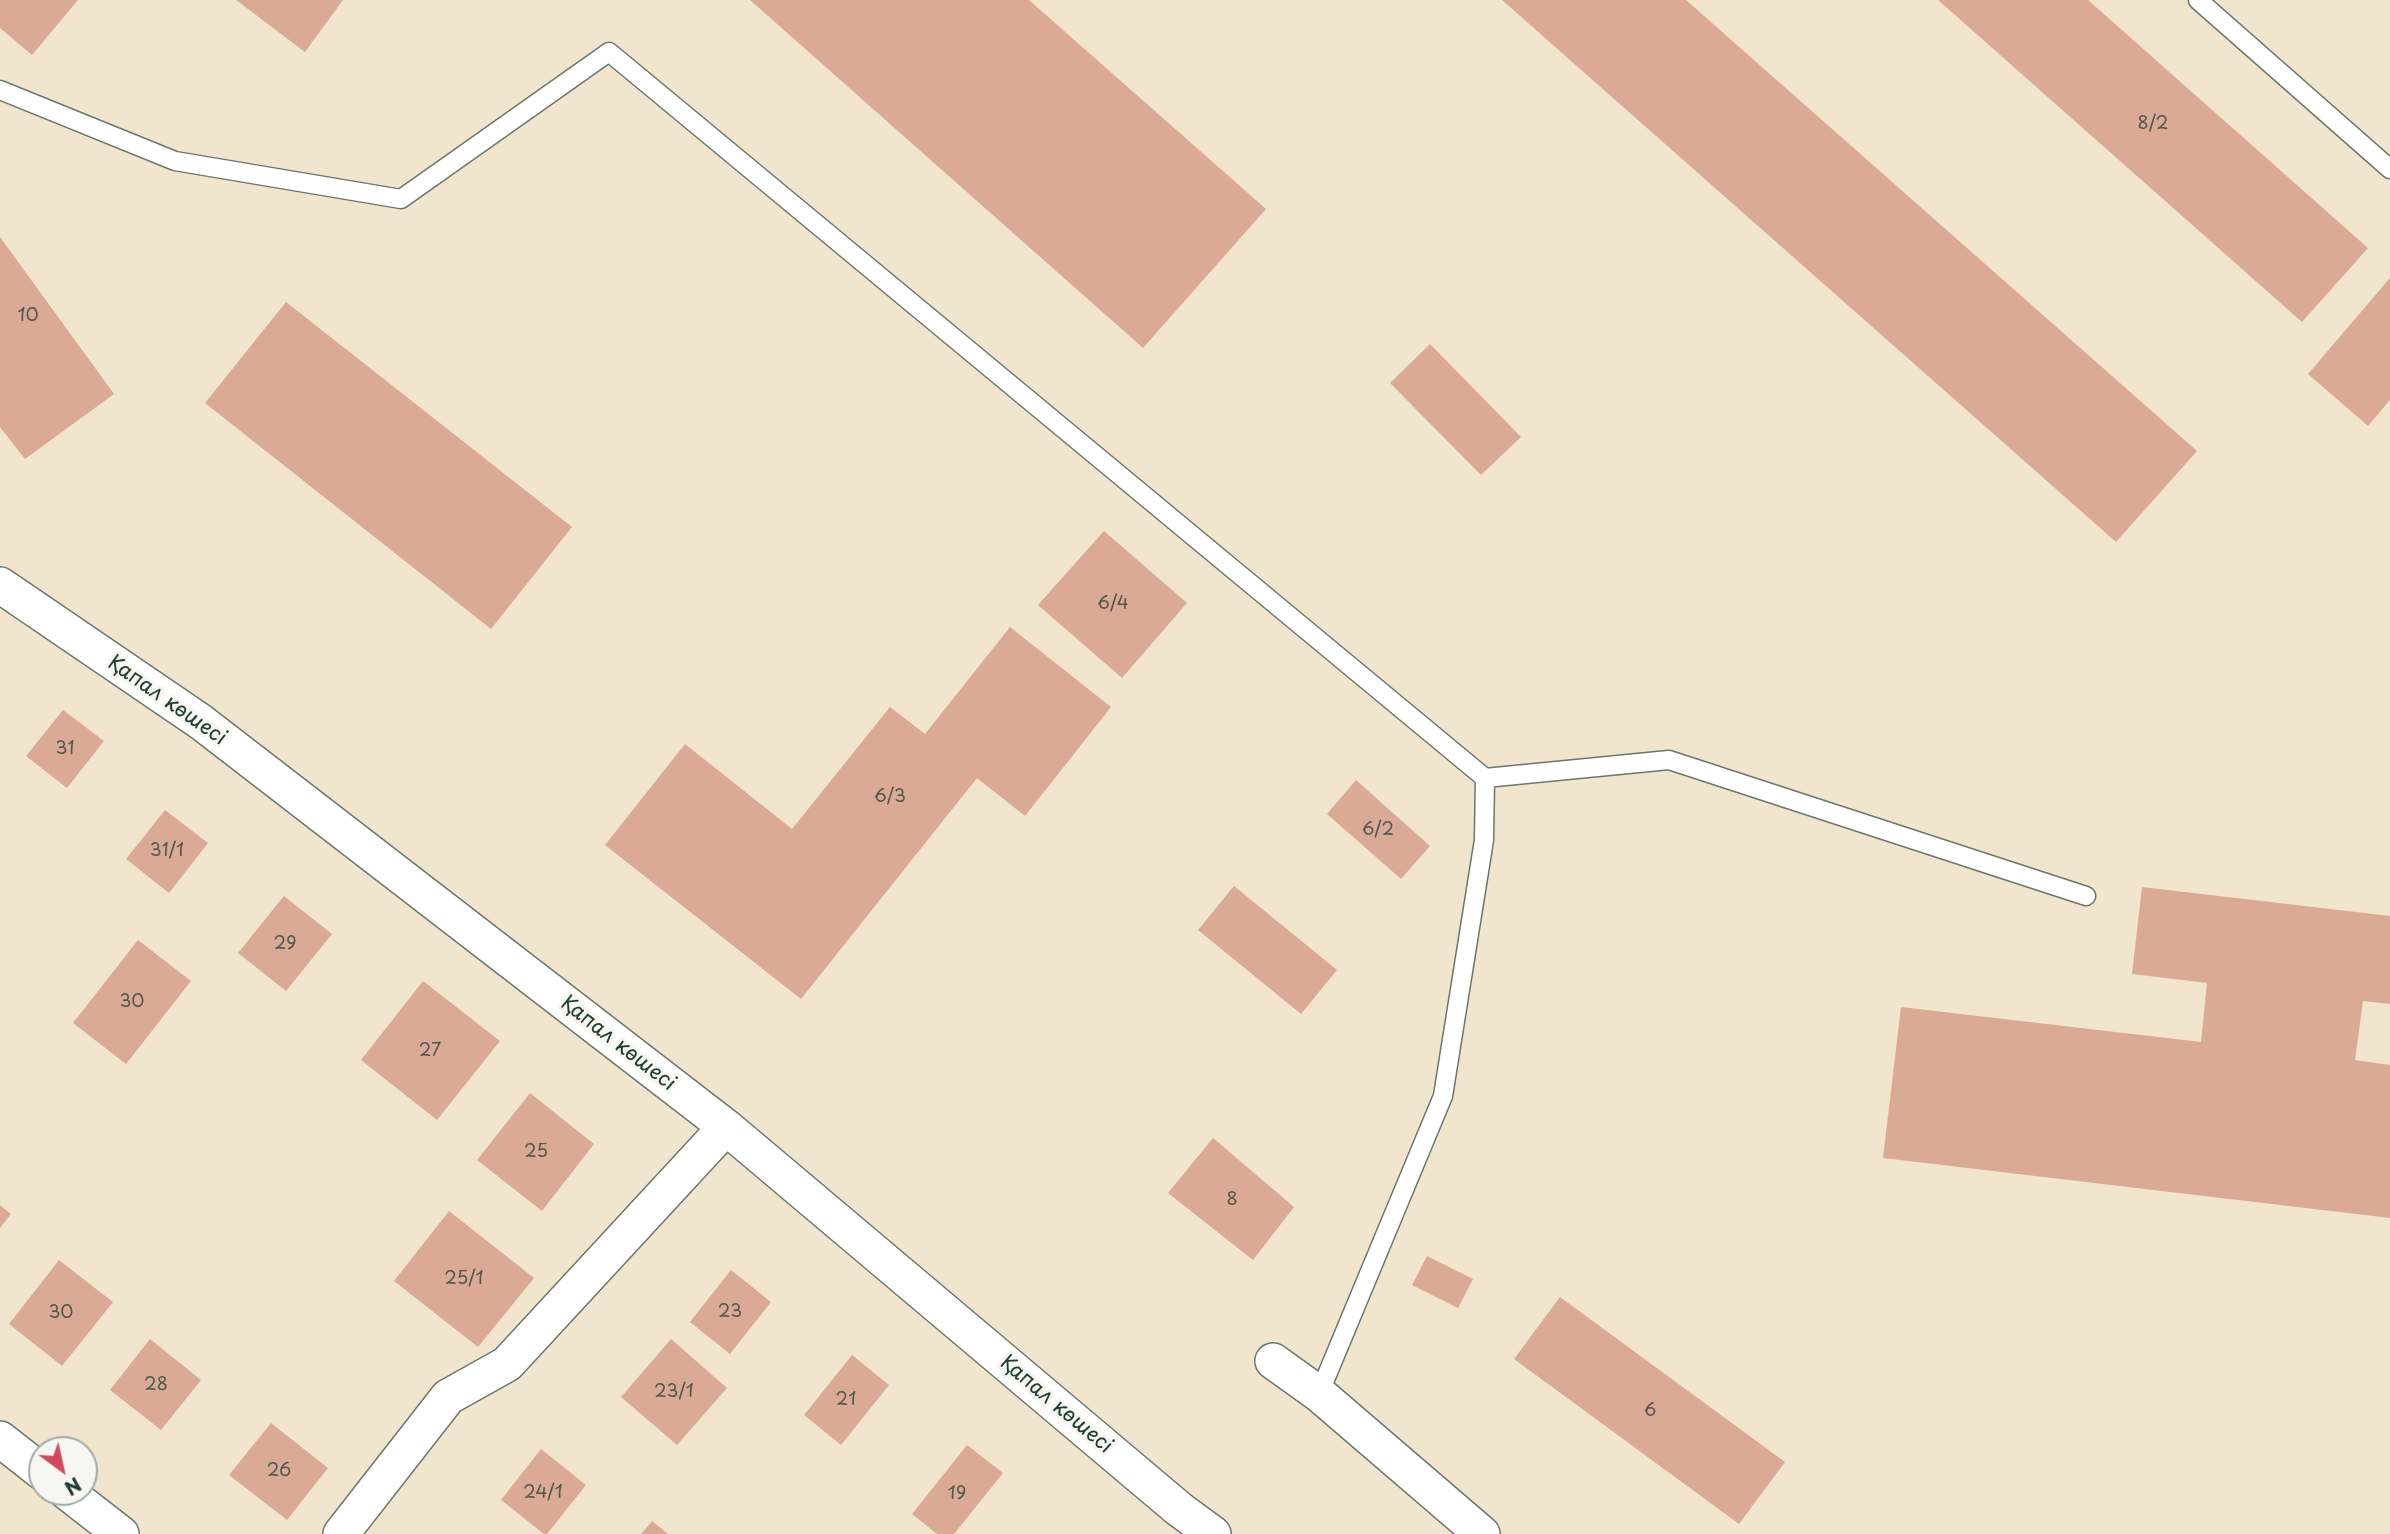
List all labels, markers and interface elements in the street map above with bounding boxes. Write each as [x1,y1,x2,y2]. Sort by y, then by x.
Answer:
house number: 8/2 [2137,113,2169,135]
house number: 10 [17,305,39,327]
house number: 6/4 [1097,593,1129,615]
street label: Қапал көшесі [103,651,231,751]
house number: 31 [56,738,74,760]
house number: 6/3 [874,786,906,808]
house number: 6/2 [1362,819,1394,841]
house number: 31/1 [150,840,184,862]
house number: 29 [274,933,296,955]
house number: 30 [119,991,145,1013]
street label: Қапал көшесі [555,991,681,1097]
house number: 27 [419,1040,441,1062]
house number: 25 [524,1141,548,1163]
house number: 8 [1226,1189,1238,1211]
house number: 25/1 [444,1268,484,1290]
house number: 23 [718,1301,742,1323]
house number: 30 [48,1302,74,1324]
street label: Қапал көшесі [994,1351,1118,1459]
house number: 28 [144,1374,168,1396]
house number: 23/1 [654,1381,694,1403]
house number: 21 [836,1389,856,1411]
house number: 6 [1644,1400,1656,1422]
north arrow [28,1436,98,1506]
house number: 26 [267,1460,291,1482]
text: N [59,1471,87,1503]
house number: 24/1 [523,1482,563,1504]
house number: 19 [948,1483,966,1505]

